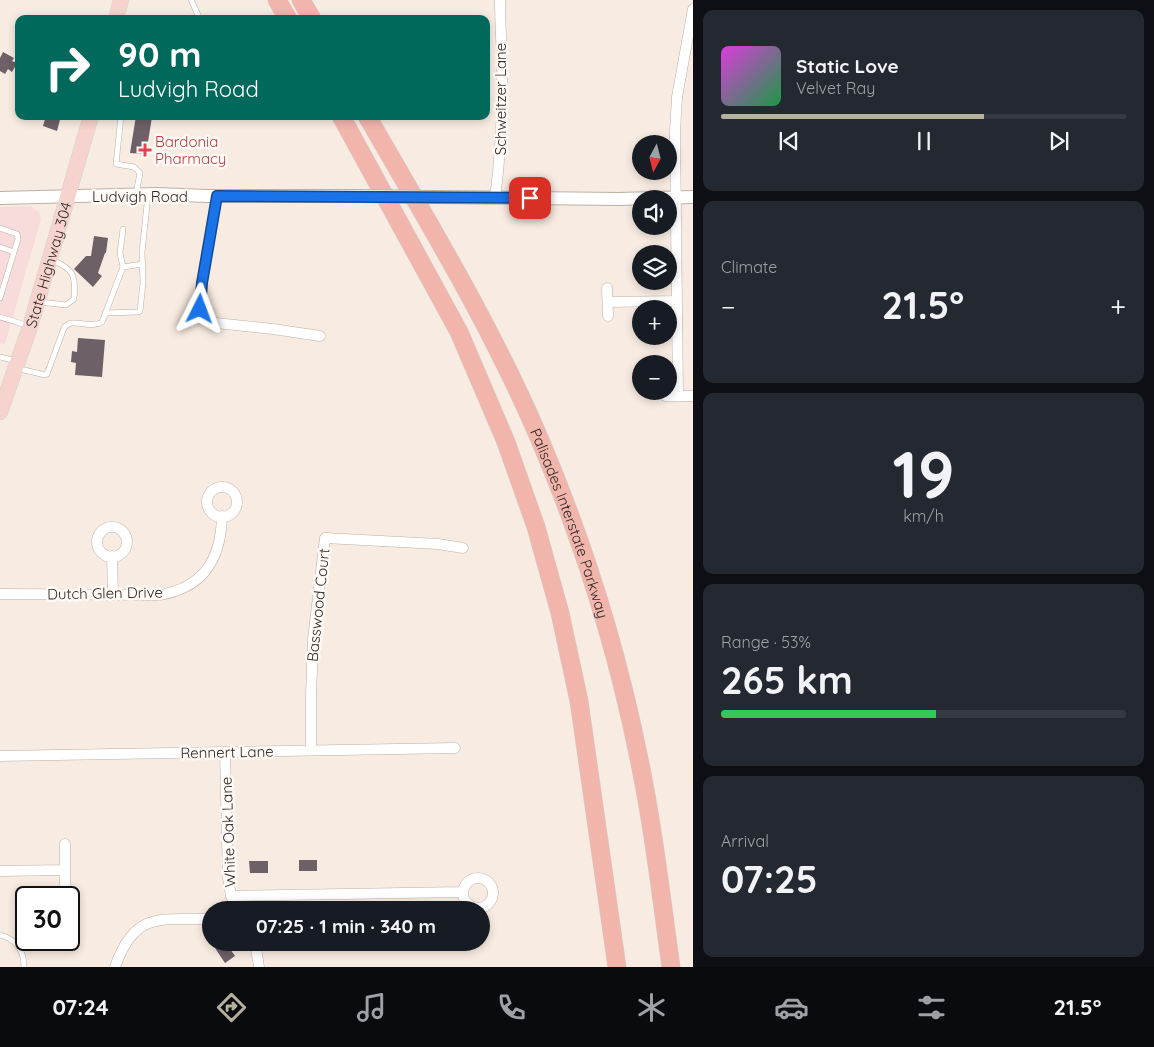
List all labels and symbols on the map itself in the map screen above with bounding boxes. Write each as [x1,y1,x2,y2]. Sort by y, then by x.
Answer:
street label: Schweitzer Lane [491,43,510,155]
place label: Bardonia Pharmacy [155,132,226,168]
north arrow [632,135,678,180]
marker: Bardonia Pharmacy [139,144,151,156]
pin [509,177,551,219]
street label: Ludvigh Road [92,187,188,206]
street label: State Highway 304 [21,200,75,330]
position arrow [173,282,225,334]
street label: Palisades Interstate Parkway [527,425,613,620]
street label: Basswood Court [303,547,333,663]
street label: Dutch Glen Drive [47,582,163,604]
street label: Rennert Lane [180,742,274,762]
street label: White Oak Lane [217,776,239,888]
speed limit sign: 30 [15,886,80,951]

